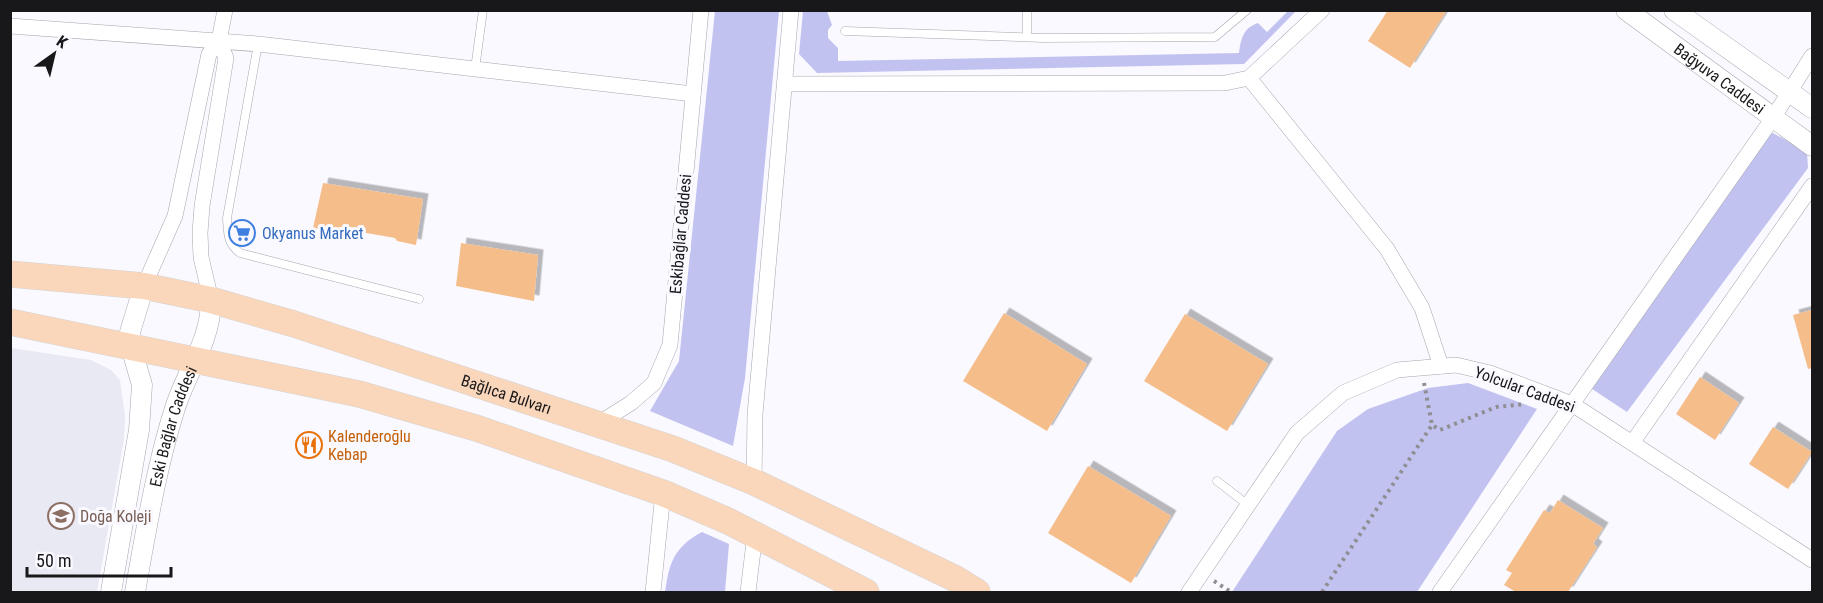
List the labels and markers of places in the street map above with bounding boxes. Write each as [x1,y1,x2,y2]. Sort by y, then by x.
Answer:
supermarket icon: Okyanus Market [227,218,257,248]
place label: Okyanus Market [262,224,364,243]
place label: Kalenderoğlu Kebap [328,427,411,464]
restaurant icon: Kalenderoğlu Kebap [294,430,324,460]
school or university icon: Doğa Koleji [46,501,76,531]
place label: Doğa Koleji [80,507,151,526]

